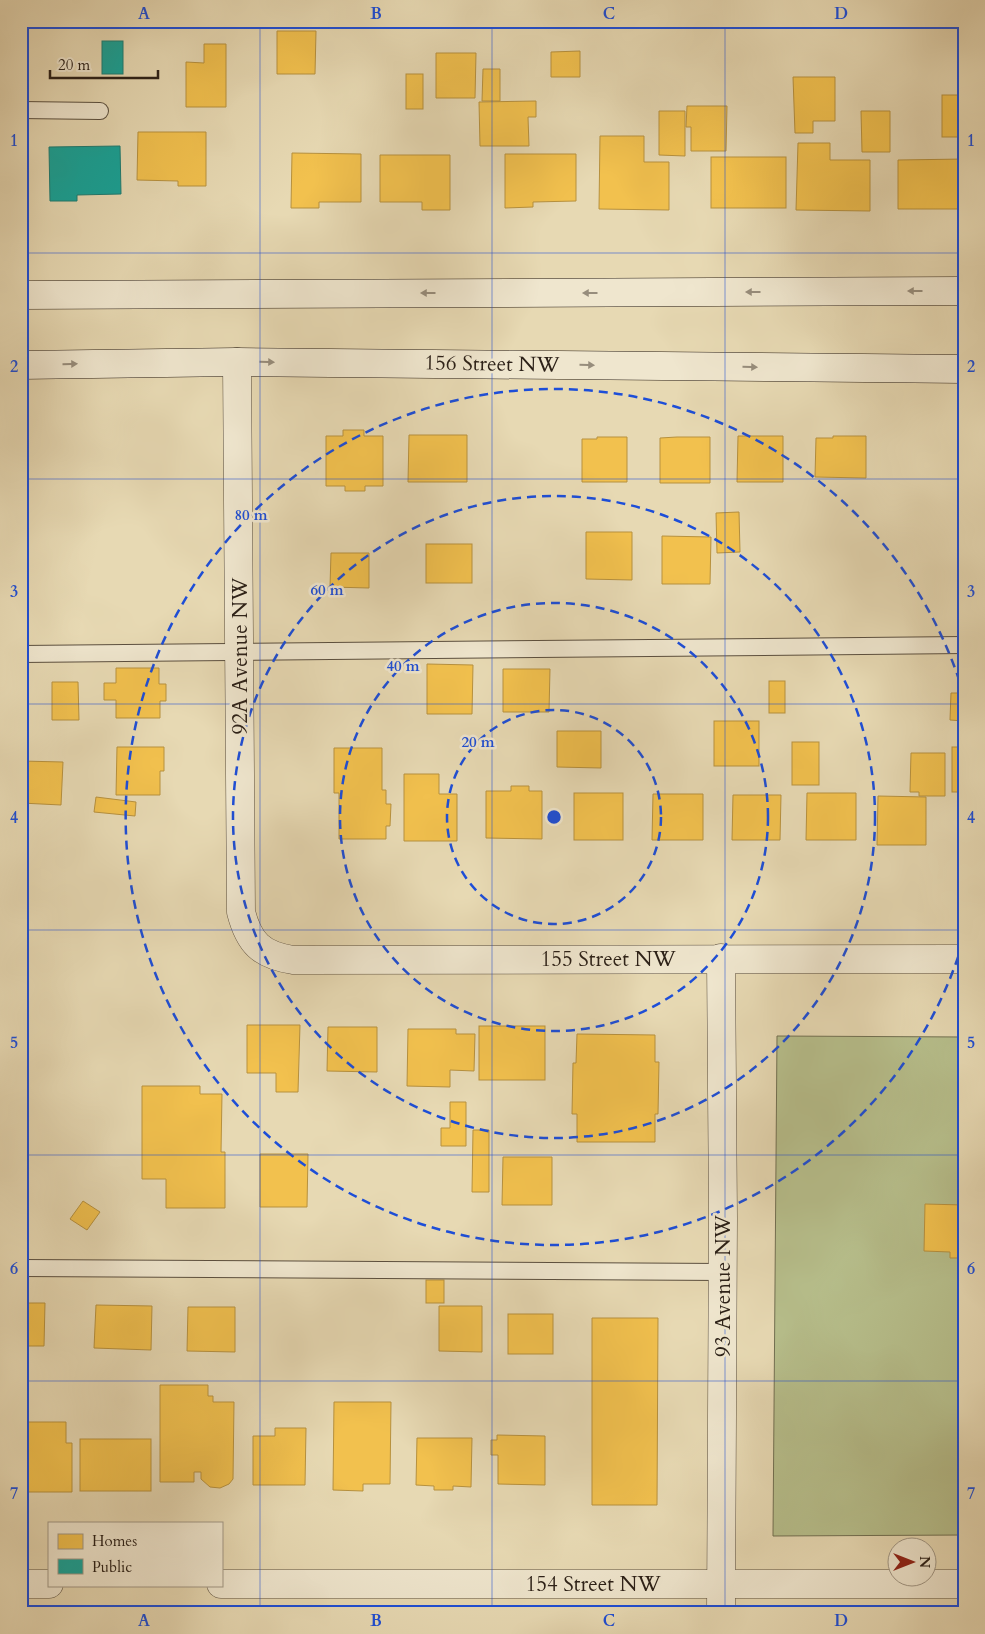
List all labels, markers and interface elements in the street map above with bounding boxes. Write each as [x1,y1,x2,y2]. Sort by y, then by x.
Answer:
text: A [138,3,150,25]
text: B [370,3,382,25]
text: C [603,3,615,25]
text: D [834,3,848,25]
scale bar [50,48,158,80]
text: 20 m [58,55,90,75]
text: 1 [10,130,18,152]
text: 1 [967,130,975,152]
one-way arrow [907,287,923,295]
one-way arrow [744,288,760,296]
one-way arrow [419,289,435,297]
one-way arrow [582,289,598,297]
street label: 156 Street NW [424,348,561,380]
text: 2 [10,356,18,378]
text: 2 [967,356,975,378]
one-way arrow [260,358,276,366]
one-way arrow [62,360,78,368]
one-way arrow [580,361,596,369]
one-way arrow [742,363,758,371]
text: 80 m [234,505,268,525]
street label: 92A Avenue NW [226,577,255,734]
text: 60 m [310,580,344,600]
text: 3 [10,581,18,603]
text: 3 [967,581,975,603]
text: 40 m [386,656,420,676]
text: 20 m [461,732,495,752]
text: 4 [10,807,18,829]
text: 4 [967,807,975,829]
centre of rings [545,808,563,826]
street label: 155 Street NW [540,945,676,974]
text: 5 [10,1032,18,1054]
text: 5 [967,1032,975,1054]
street label: 93 Avenue NW [709,1214,738,1357]
text: 6 [10,1258,18,1280]
text: 6 [967,1258,975,1280]
text: 7 [10,1483,18,1505]
text: 7 [967,1483,975,1505]
legend [48,1522,222,1586]
text: Homes [92,1531,137,1551]
north arrow [888,1536,938,1586]
text: N [915,1556,934,1568]
text: Public [92,1557,132,1577]
street label: 154 Street NW [525,1570,661,1599]
text: A [138,1610,150,1632]
text: B [370,1610,382,1632]
text: C [603,1610,615,1632]
text: D [834,1610,848,1632]

